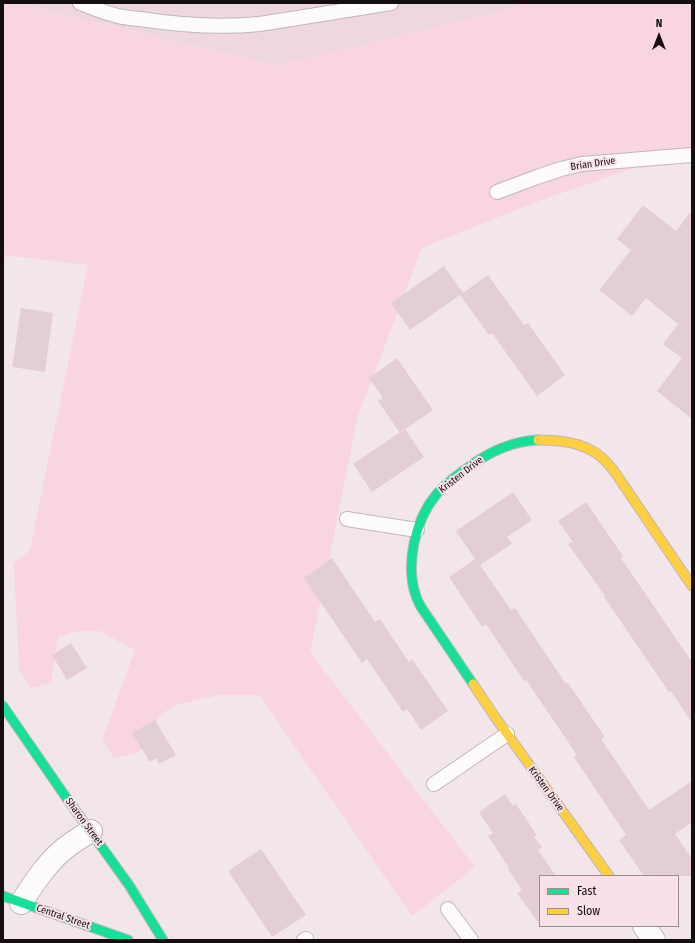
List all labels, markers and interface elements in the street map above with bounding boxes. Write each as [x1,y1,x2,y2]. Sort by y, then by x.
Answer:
north arrow [639,16,679,56]
text: N [656,17,662,30]
street label: Brian Drive [570,155,616,173]
street label: Kristen Drive [437,454,485,496]
street label: Kristen Drive [526,764,566,814]
street label: Sharon Street [63,796,105,848]
legend [539,875,679,927]
text: Fast [577,884,596,898]
street label: Central Street [35,902,91,932]
text: Slow [577,904,600,918]

